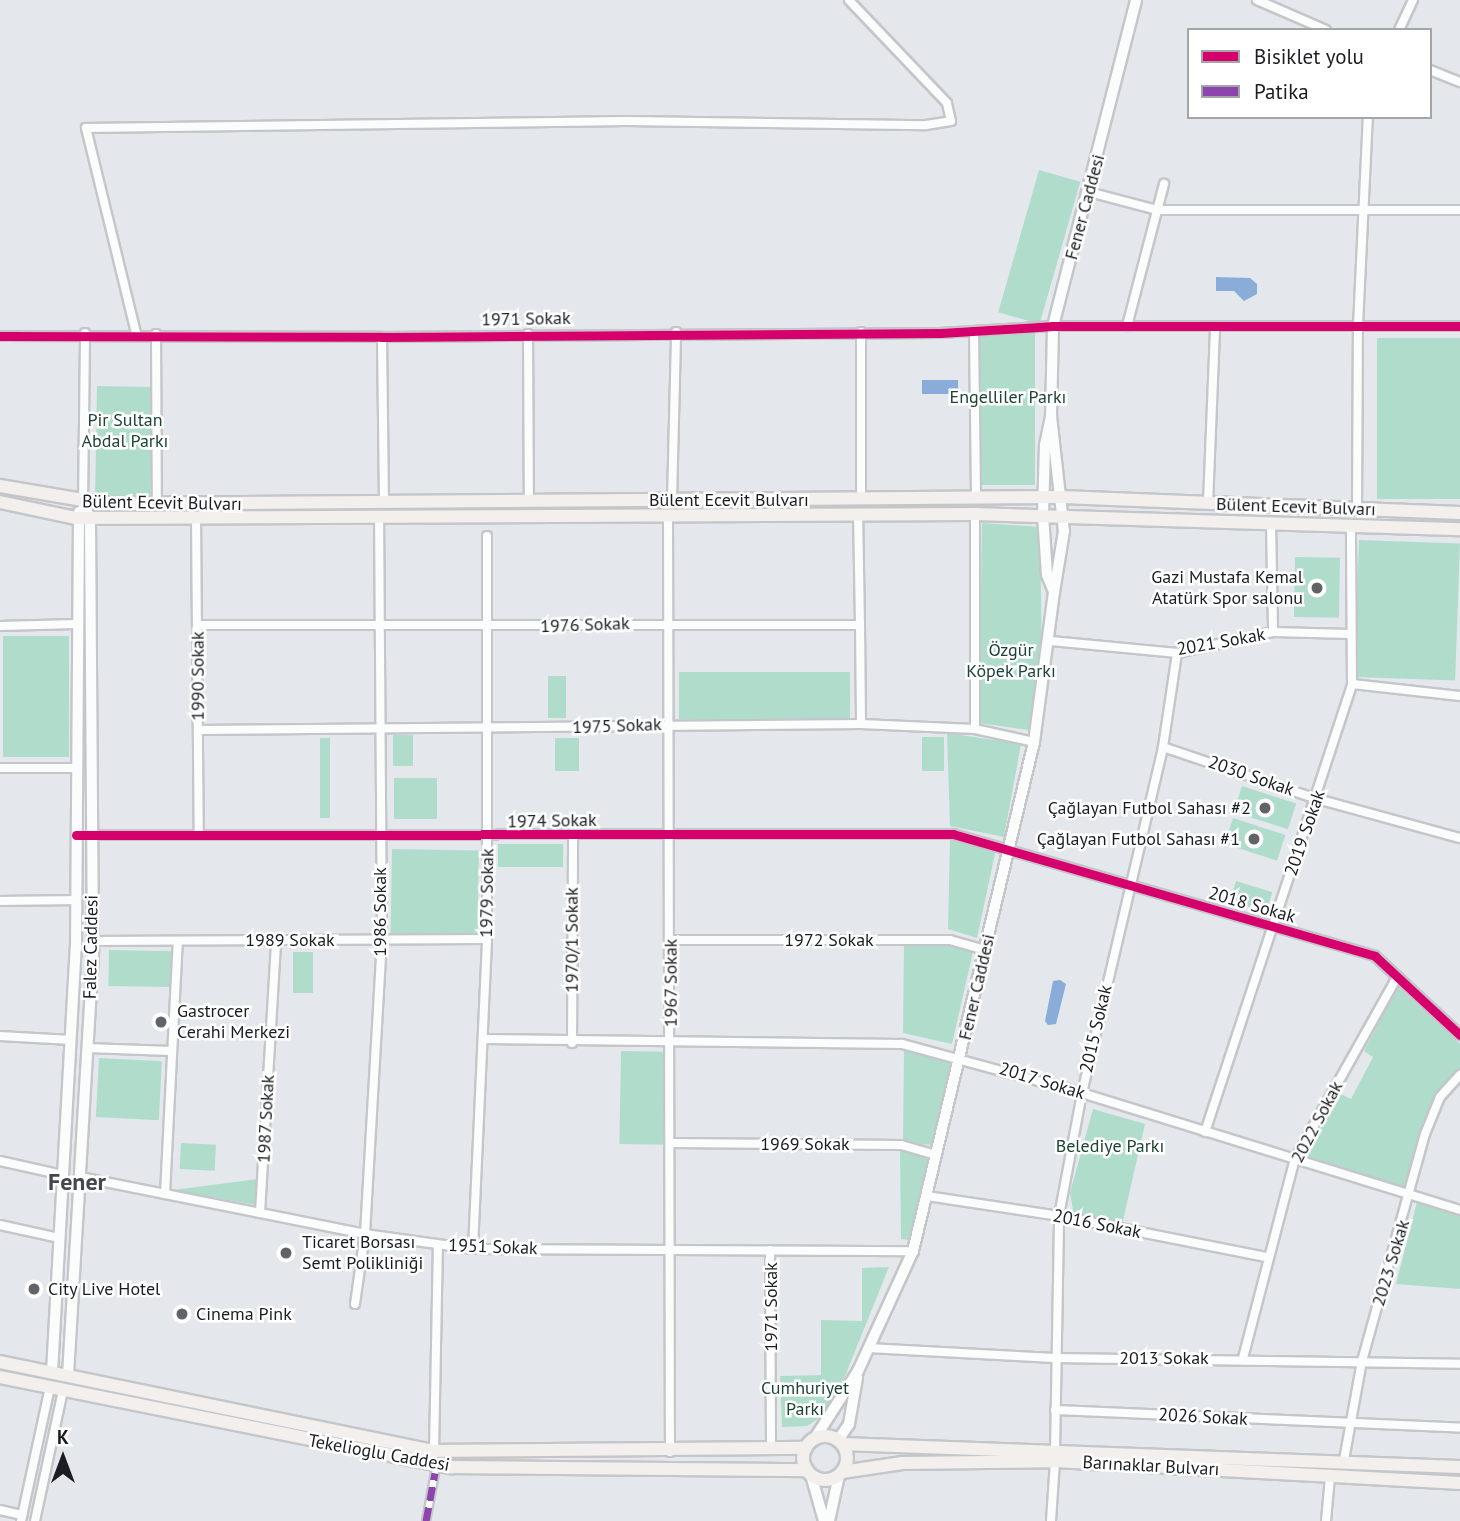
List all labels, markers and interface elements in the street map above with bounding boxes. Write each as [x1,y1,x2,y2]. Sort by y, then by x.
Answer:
legend [1187,28,1432,119]
text: Bisiklet yolu [1254,43,1364,70]
text: Patika [1254,78,1309,105]
street label: Fener Caddesi [1061,152,1109,262]
street label: 1971 Sokak [481,307,571,331]
park label: Engelliler Parkı [950,386,1066,408]
park label: Pir Sultan Abdal Parkı [82,410,168,452]
street label: Bülent Ecevit Bulvarı [649,489,809,511]
street label: Bülent Ecevit Bulvarı [82,491,242,515]
street label: Bülent Ecevit Bulvarı [1216,493,1376,521]
place label: Gazi Mustafa Kemal Atatürk Spor salonu [1151,567,1303,610]
marker: Gazi Mustafa Kemal Atatürk Spor salonu [1309,580,1325,596]
street label: 1976 Sokak [540,613,630,637]
street label: 2021 Sokak [1175,624,1267,660]
street label: 1990 Sokak [187,631,209,721]
park label: Özgür Köpek Parkı [966,640,1056,682]
street label: 1975 Sokak [572,714,662,738]
street label: 2030 Sokak [1205,751,1297,801]
street label: 2019 Sokak [1280,787,1330,879]
place label: Çağlayan Futbol Sahası #2 [1048,797,1251,819]
marker: Çağlayan Futbol Sahası #2 [1257,800,1273,816]
street label: 1974 Sokak [507,809,597,833]
place label: Çağlayan Futbol Sahası #1 [1037,828,1240,850]
marker: Çağlayan Futbol Sahası #1 [1246,831,1262,847]
street label: 1979 Sokak [475,848,499,938]
street label: 1986 Sokak [369,867,391,957]
street label: 2018 Sokak [1206,882,1298,928]
street label: 1970/1 Sokak [561,887,583,993]
street label: Falez Caddesi [79,894,103,1000]
street label: 1989 Sokak [245,929,335,951]
street label: 1972 Sokak [784,929,874,951]
street label: Fener Caddesi [954,932,1000,1042]
street label: 1967 Sokak [660,938,682,1028]
street label: 2015 Sokak [1075,983,1117,1075]
place label: Gastrocer Cerahi Merkezi [177,1001,290,1044]
marker: Gastrocer Cerahi Merkezi [151,1012,171,1032]
street label: 2017 Sokak [996,1058,1088,1104]
street label: 1987 Sokak [253,1074,279,1164]
street label: 2022 Sokak [1286,1077,1348,1167]
street label: 1969 Sokak [760,1133,850,1155]
park label: Belediye Parkı [1056,1135,1164,1157]
district label: Fener [48,1168,106,1196]
street label: 2016 Sokak [1051,1205,1143,1243]
street label: 2023 Sokak [1368,1217,1414,1309]
place label: Ticaret Borsası Semt Polikliniği [302,1232,423,1274]
street label: 1951 Sokak [448,1235,538,1259]
marker: Ticaret Borsası Semt Polikliniği [276,1243,296,1263]
street label: 1971 Sokak [760,1262,782,1352]
place label: City Live Hotel [48,1278,161,1300]
marker: City Live Hotel [26,1281,42,1297]
place label: Cinema Pink [196,1303,292,1325]
marker: Cinema Pink [174,1306,190,1322]
street label: 2013 Sokak [1119,1347,1209,1369]
park label: Cumhuriyet Parkı [761,1378,849,1420]
street label: 2026 Sokak [1158,1404,1248,1430]
north arrow [28,1423,98,1493]
text: K [57,1425,69,1449]
street label: Tekelioglu Caddesi [307,1430,451,1476]
street label: Barınaklar Bulvarı [1082,1452,1220,1480]

